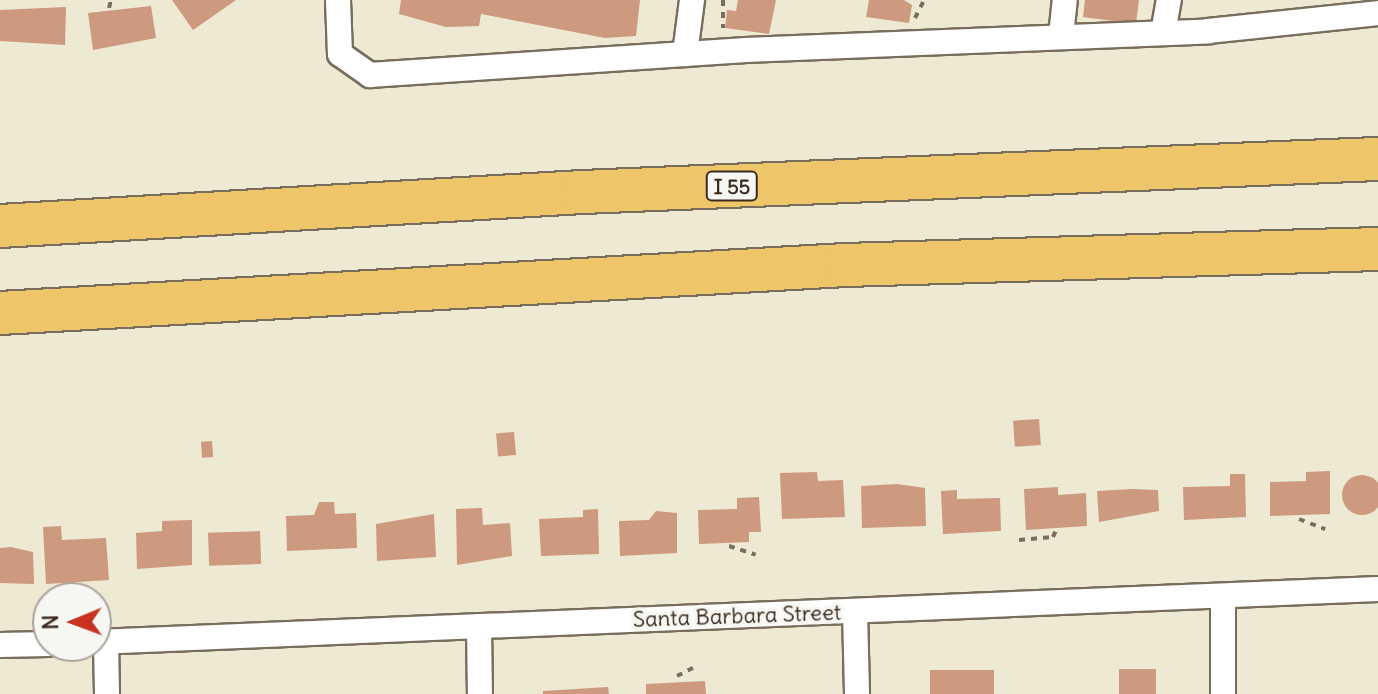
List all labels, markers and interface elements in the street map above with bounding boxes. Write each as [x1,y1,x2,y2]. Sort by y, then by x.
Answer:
road number: I 55 [704,170,760,202]
north arrow [32,582,112,662]
street label: Santa Barbara Street [632,599,842,633]
text: N [36,615,64,630]

